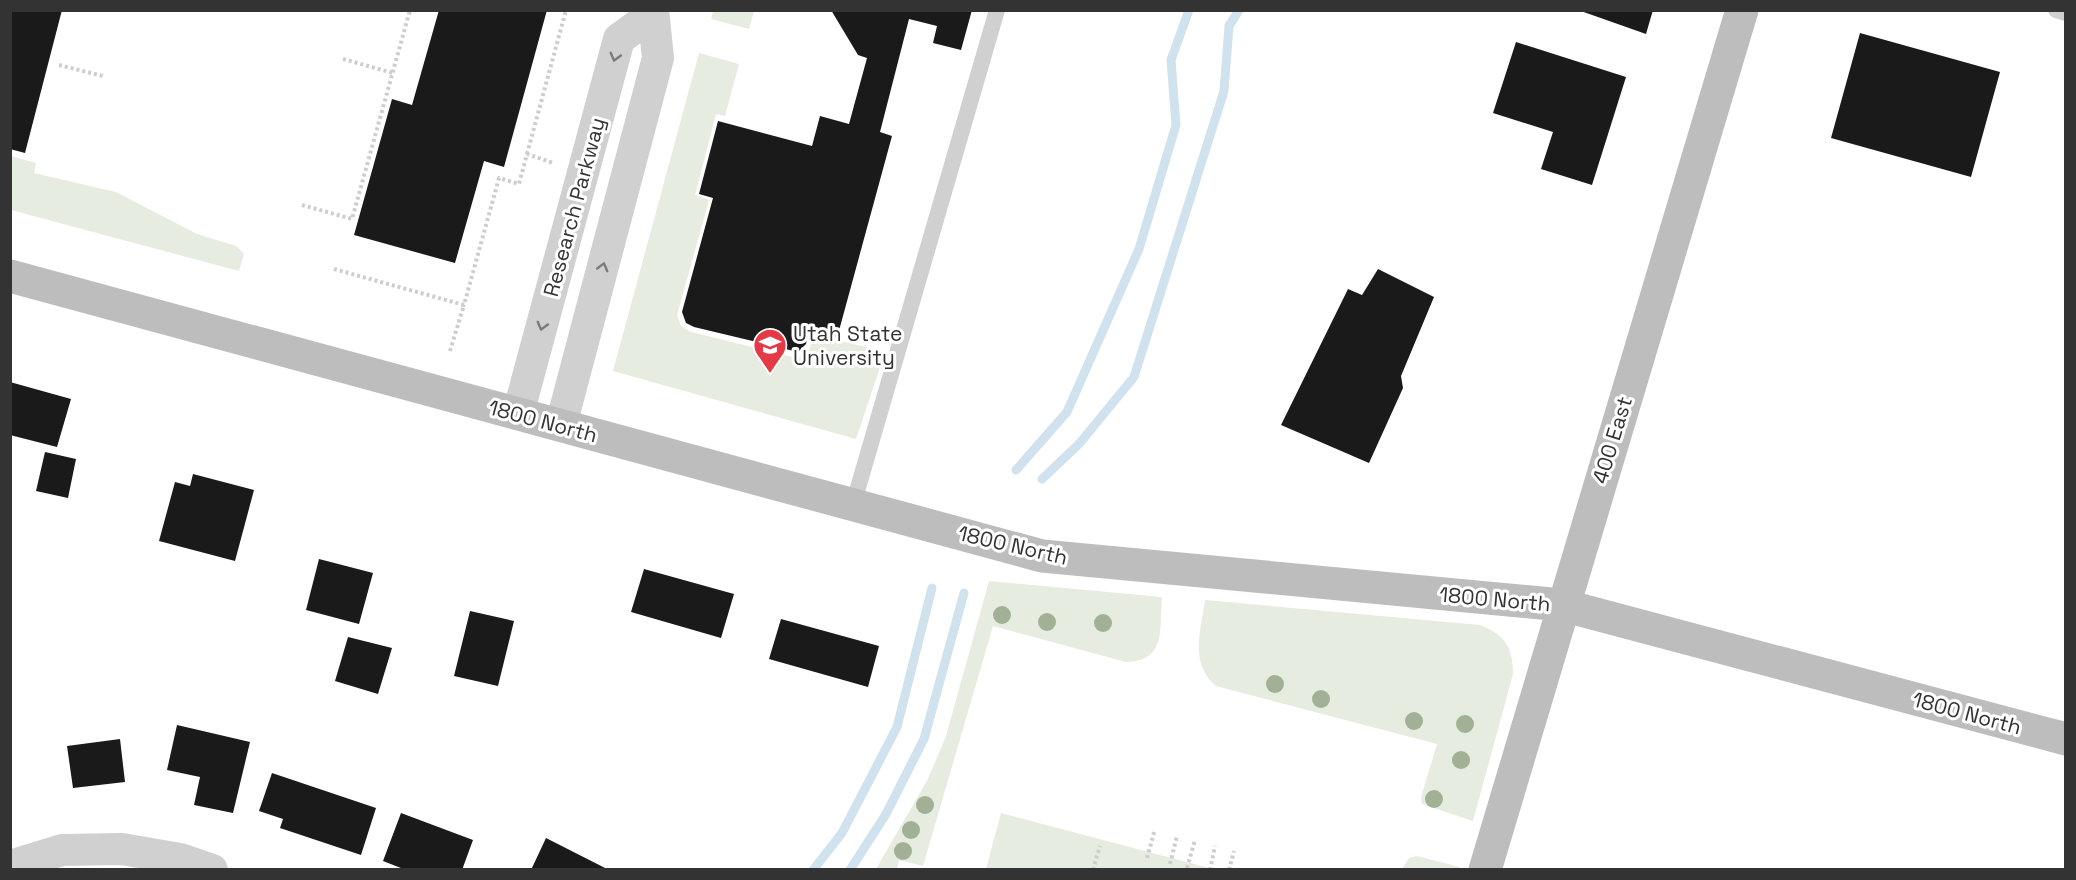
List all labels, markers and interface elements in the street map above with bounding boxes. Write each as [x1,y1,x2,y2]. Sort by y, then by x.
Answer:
one-way arrow [609,51,622,61]
street label: Research Parkway [537,114,611,300]
one-way arrow [595,262,608,272]
one-way arrow [537,320,549,331]
place label: Utah State University [793,320,903,371]
school or university icon: Utah State University [752,327,788,374]
street label: 400 East [1586,393,1638,487]
street label: 1800 North [486,394,600,448]
street label: 1800 North [956,519,1070,571]
street label: 1800 North [1438,581,1552,617]
street label: 1800 North [1910,686,2024,740]

